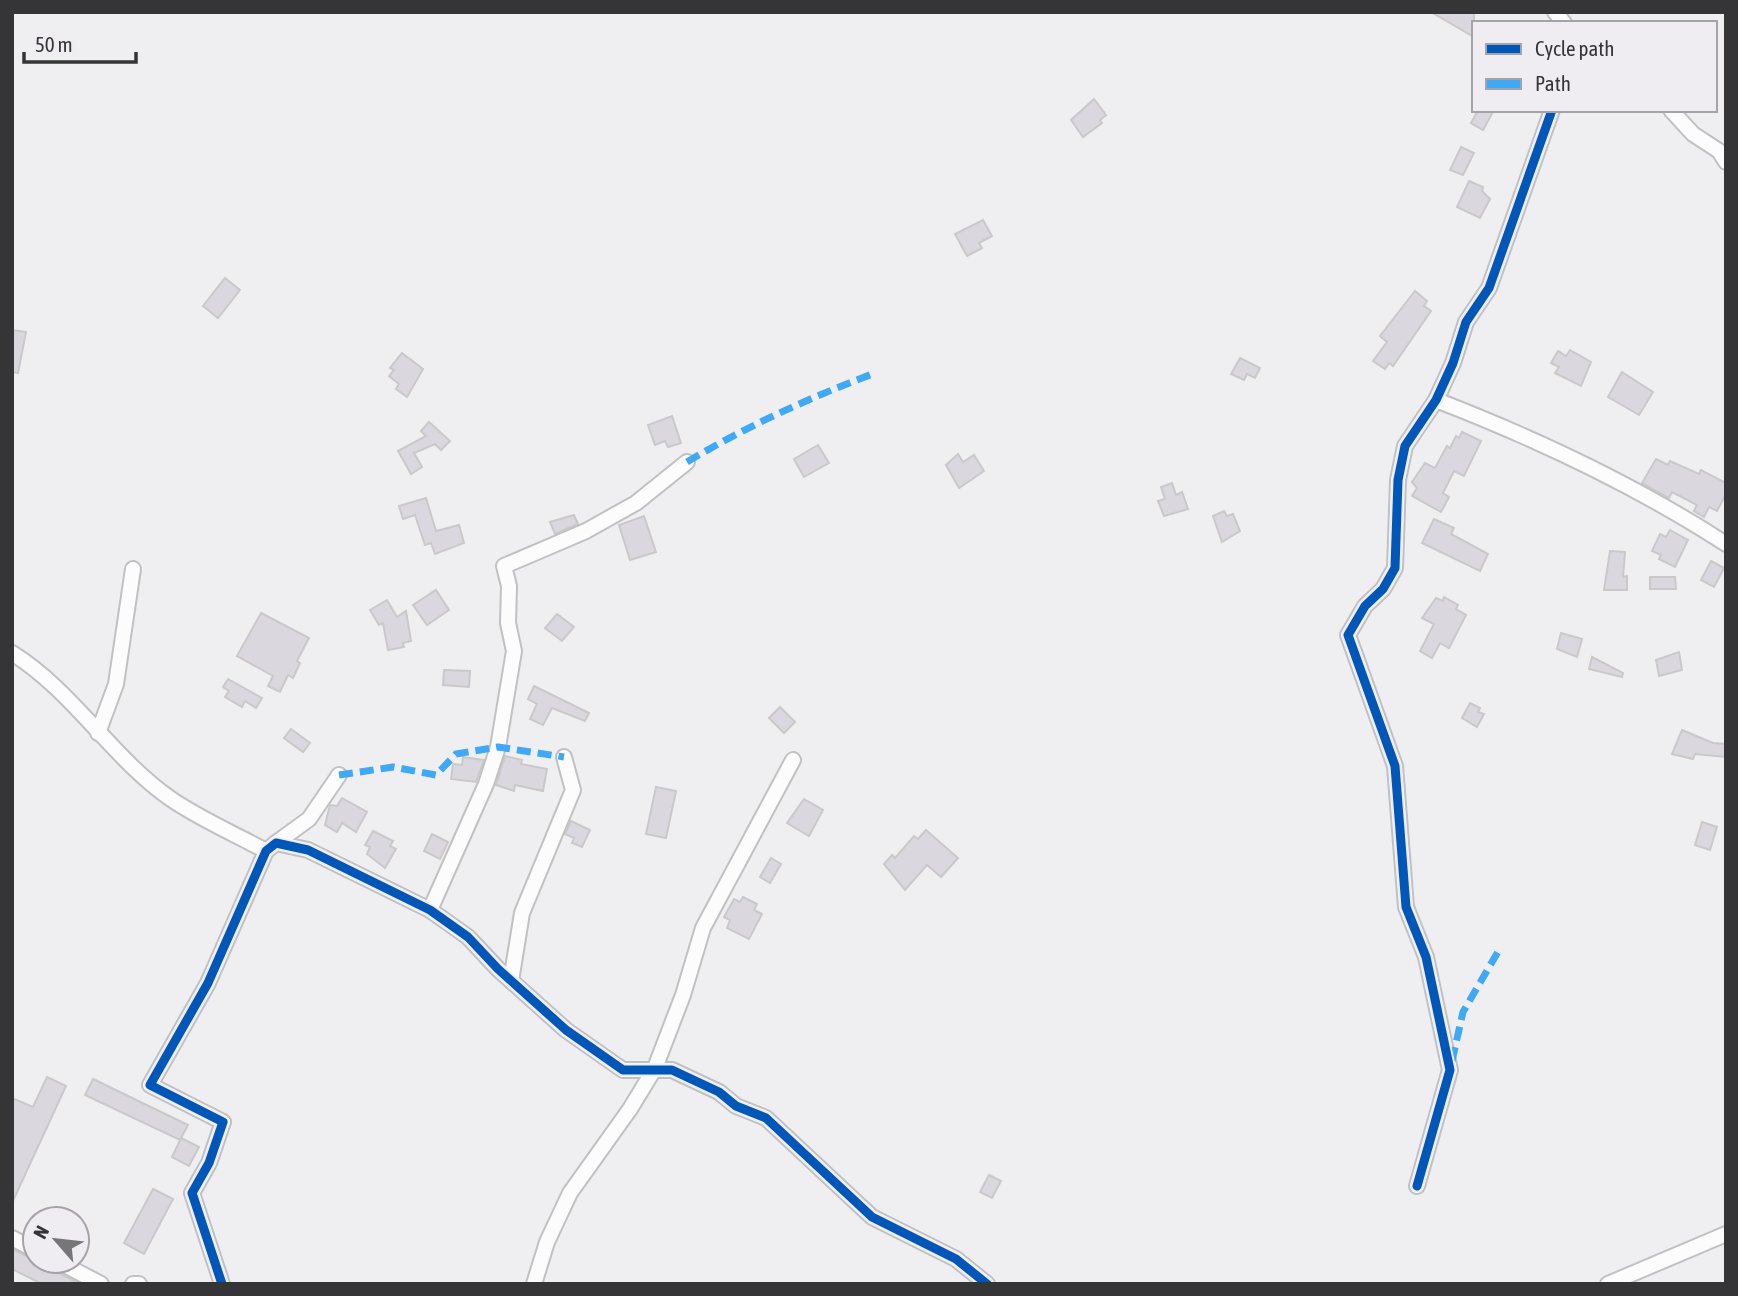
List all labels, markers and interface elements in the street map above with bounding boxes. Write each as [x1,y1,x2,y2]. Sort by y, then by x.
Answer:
scale bar [24,21,136,65]
legend [1472,21,1717,112]
text: 50 m [35,32,73,56]
text: Cycle path [1535,36,1614,60]
text: Path [1535,71,1571,95]
north arrow [21,1205,91,1275]
text: N [29,1222,53,1242]

